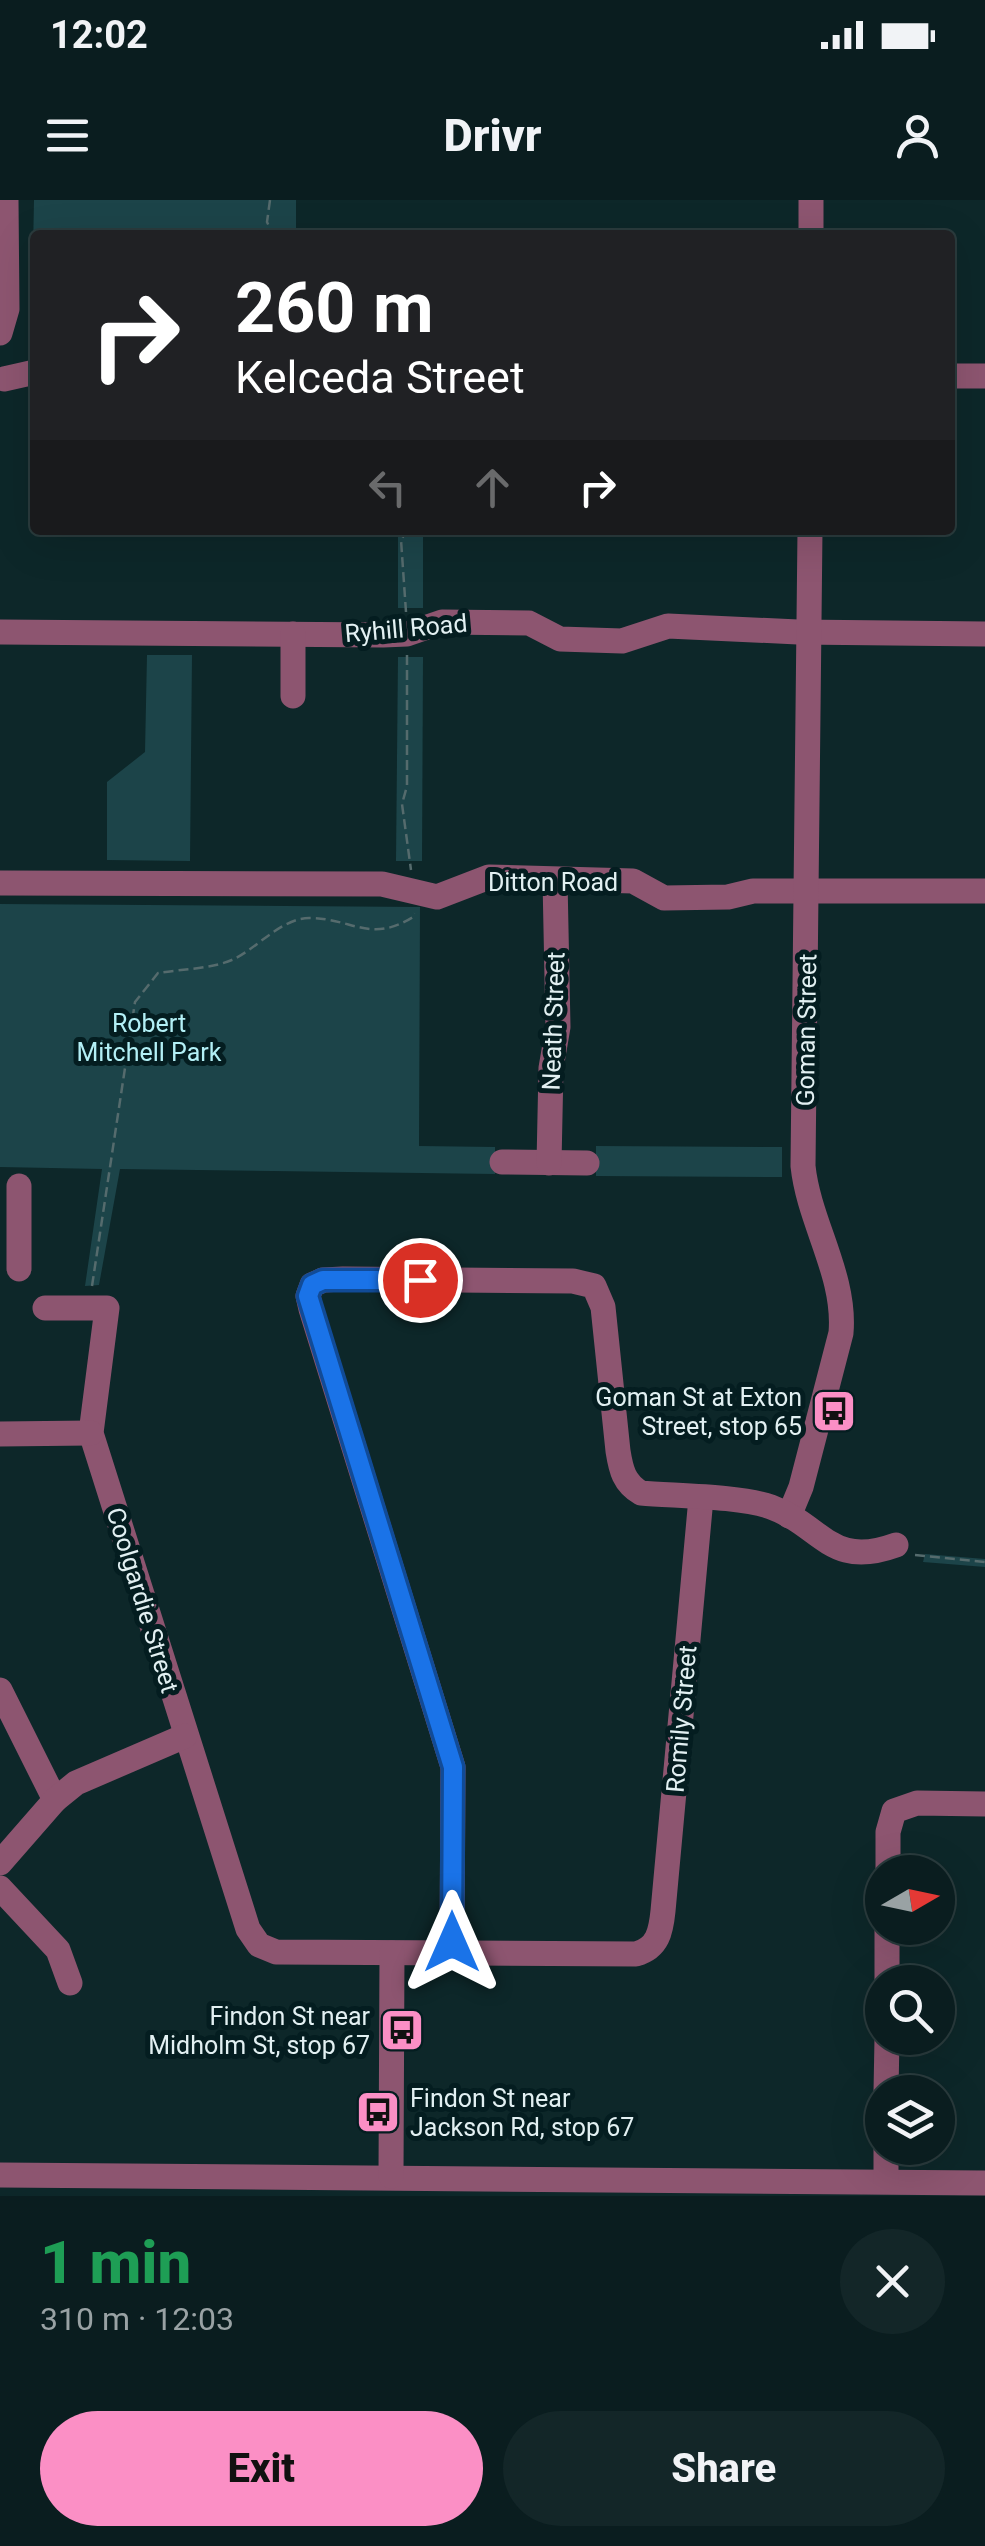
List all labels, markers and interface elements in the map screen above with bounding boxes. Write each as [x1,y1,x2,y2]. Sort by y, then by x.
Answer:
text: 12:02 [50,13,148,57]
icon: menu [40,108,95,163]
icon: person [890,108,945,163]
text: Drivr [444,109,541,162]
text: 260 m [235,267,434,349]
icon: right [70,270,200,400]
text: Kelceda Street [235,351,525,404]
icon: left [360,460,415,515]
icon: ahead [465,460,520,515]
icon: right [570,460,625,515]
street label: Ryhill Road [344,609,468,648]
street label: Ditton Road [488,868,618,897]
street label: Neath Street [537,951,570,1091]
street label: Goman Street [791,953,822,1107]
park label: Robert Mitchell Park [77,1009,222,1067]
pin [378,1238,463,1323]
icon: arrive [393,1253,448,1308]
place label: Goman St at Exton Street, stop 65 [595,1383,802,1441]
bus stop icon: Goman St at Exton Street, stop 65 [811,1388,857,1434]
street label: Coolgardie Street [101,1504,185,1696]
street label: Romily Street [661,1644,702,1794]
north arrow [865,1855,955,1945]
map controls [865,1855,955,2165]
position arrow [400,1890,504,1994]
button: search [865,1965,955,2055]
place label: Findon St near Midholm St, stop 67 [148,2002,371,2060]
bus stop icon: Findon St near Midholm St, stop 67 [379,2007,425,2053]
button: layers [865,2075,955,2165]
place label: Findon St near Jackson Rd, stop 67 [410,2084,634,2142]
bus stop icon: Findon St near Jackson Rd, stop 67 [355,2089,401,2135]
text: 1 min [40,2227,191,2298]
button: close [840,2229,945,2334]
text: 310 m · 12:03 [40,2300,234,2338]
button: Exit [40,2411,483,2526]
button: Share [503,2411,945,2526]

